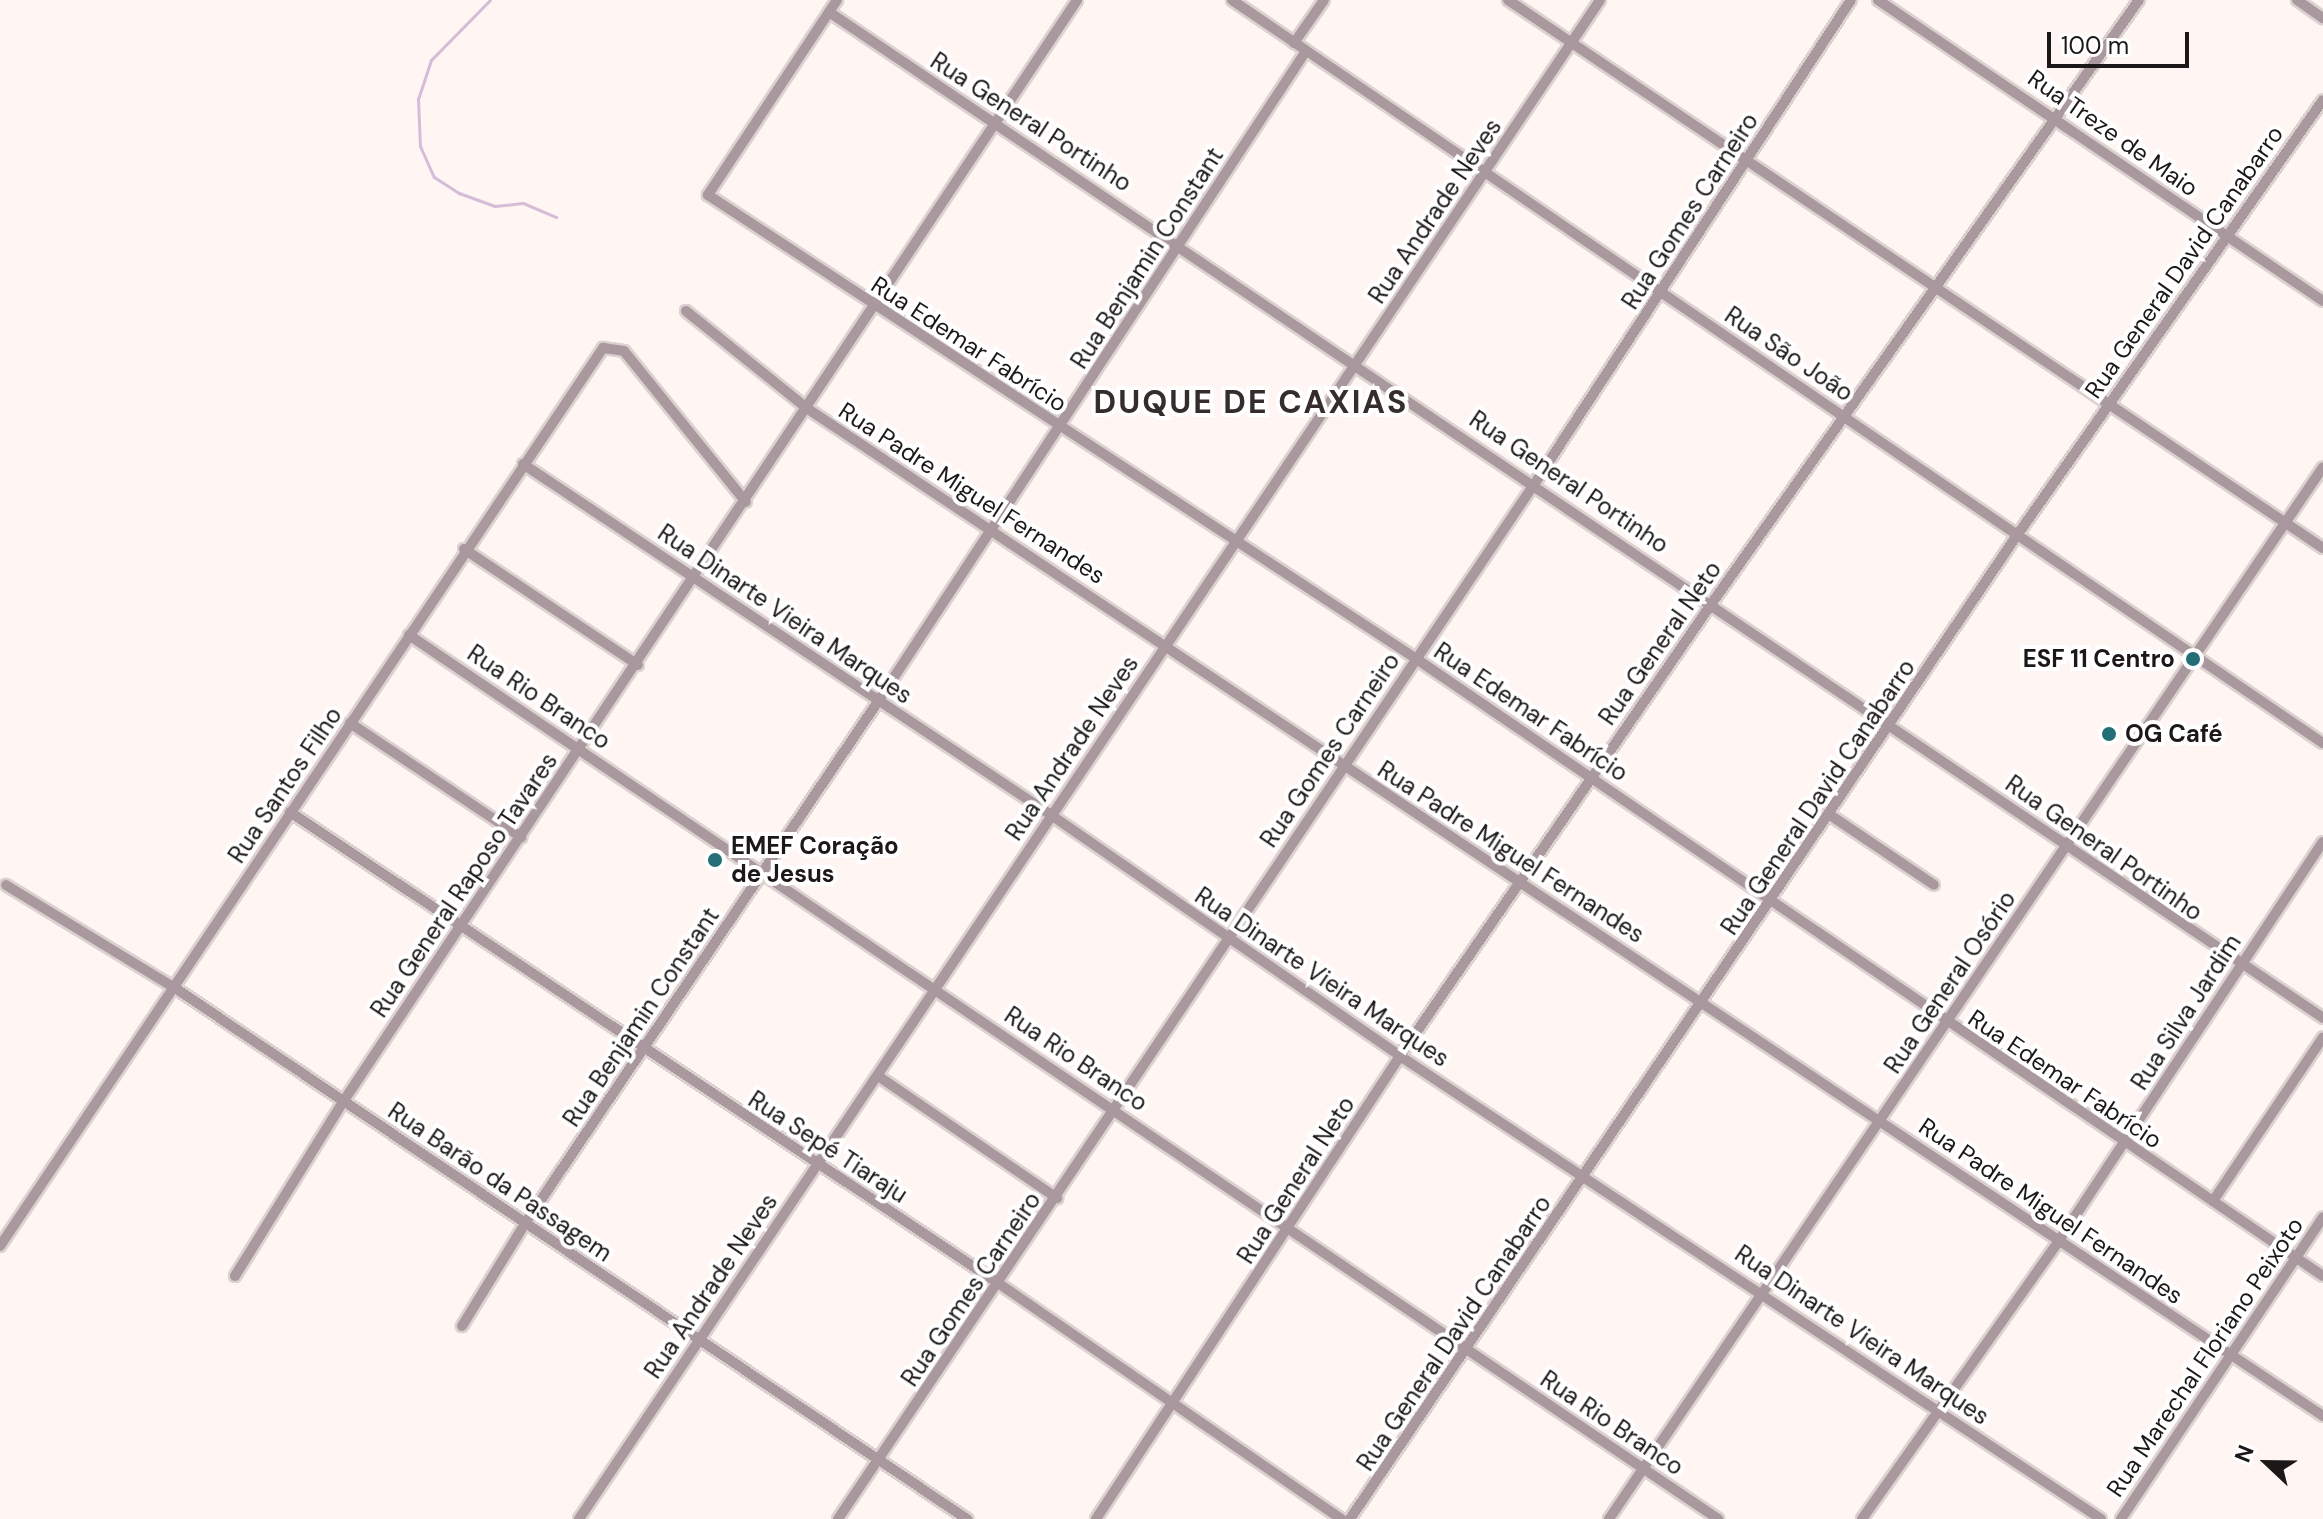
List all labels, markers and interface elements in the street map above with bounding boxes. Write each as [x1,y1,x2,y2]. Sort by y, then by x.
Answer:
scale bar [2051,16,2193,66]
text: 100 m [2061,30,2129,61]
street label: Rua General Portinho [925,46,1137,198]
street label: Rua Treze de Maio [2022,64,2204,202]
street label: Rua Gomes Carneiro [1616,107,1764,315]
street label: Rua Andrade Neves [1362,113,1508,309]
street label: Rua General David Canabarro [2079,120,2289,404]
street label: Rua Benjamin Constant [1065,142,1229,374]
street label: Rua Edemar Fabrício [866,270,1072,418]
street label: Rua São João [1719,301,1859,407]
district label: DUQUE DE CAXIAS [1094,383,1408,421]
street label: Rua Padre Miguel Fernandes [833,396,1111,590]
street label: Rua General Portinho [1464,405,1674,559]
street label: Rua Dinarte Vieira Marques [653,518,917,710]
street label: Rua General Neto [1593,556,1727,730]
street label: Rua Edemar Fabrício [1429,636,1633,788]
street label: Rua Rio Branco [462,639,616,755]
place label: ESF 11 Centro [2023,645,2175,673]
street label: Rua Gomes Carneiro [1254,647,1406,853]
marker: ESF 11 Centro [2182,648,2204,670]
street label: Rua Andrade Neves [999,650,1145,846]
street label: Rua General David Canabarro [1715,654,1921,940]
street label: Rua Santos Filho [222,702,348,868]
place label: OG Café [2125,720,2223,748]
marker: OG Café [2100,725,2118,743]
street label: Rua General Raposo Tavares [365,747,563,1023]
street label: Rua Padre Miguel Fernandes [1372,755,1650,949]
street label: Rua General Portinho [2000,769,2208,927]
place label: EMEF Coração de Jesus [731,832,899,888]
marker: EMEF Coração de Jesus [706,851,724,869]
street label: Rua Dinarte Vieira Marques [1190,881,1454,1073]
street label: Rua General Osório [1878,885,2022,1079]
street label: Rua Benjamin Constant [557,902,725,1132]
street label: Rua Silva Jardim [2125,929,2247,1095]
street label: Rua Rio Branco [999,1001,1153,1117]
street label: Rua Edemar Fabrício [1963,1003,2167,1155]
street label: Rua Sepé Tiaraju [743,1085,913,1209]
street label: Rua General Neto [1231,1091,1361,1269]
street label: Rua Barão da Passagem [383,1096,617,1268]
street label: Rua Padre Miguel Fernandes [1914,1112,2188,1310]
street label: Rua Gomes Carneiro [895,1186,1047,1392]
street label: Rua Andrade Neves [638,1188,784,1384]
street label: Rua General David Canabarro [1351,1190,1557,1476]
street label: Rua Marechal Floriano Peixoto [2101,1212,2309,1502]
street label: Rua Dinarte Vieira Marques [1730,1239,1994,1431]
street label: Rua Rio Branco [1535,1365,1689,1481]
north arrow [2227,1423,2307,1503]
text: N [2228,1441,2261,1467]

